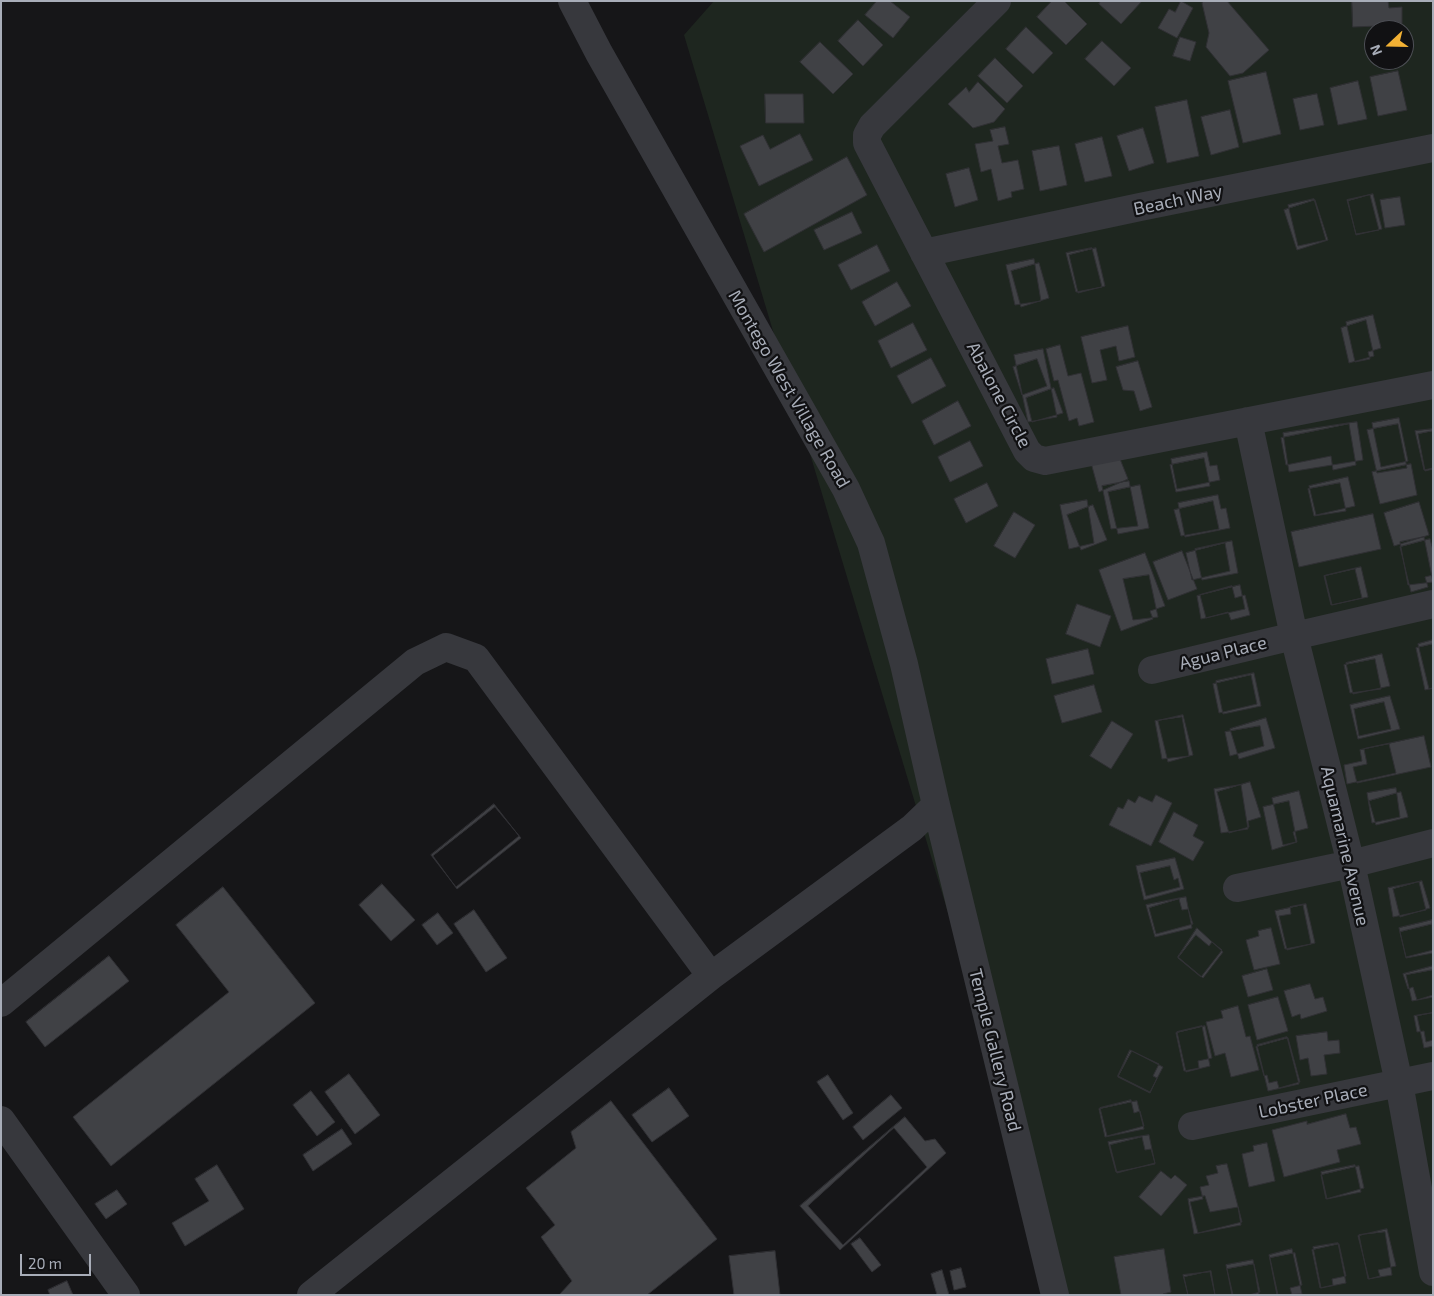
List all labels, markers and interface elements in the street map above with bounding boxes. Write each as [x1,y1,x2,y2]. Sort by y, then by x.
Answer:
north arrow [1364,20,1414,70]
text: N [1366,42,1385,58]
street label: Beach Way [1132,180,1224,220]
street label: Montego West Village Road [723,286,855,492]
street label: Abalone Circle [962,338,1036,452]
street label: Agua Place [1177,632,1269,674]
street label: Aquamarine Avenue [1316,764,1374,928]
street label: Temple Gallery Road [964,966,1026,1134]
street label: Lobster Place [1257,1079,1369,1123]
scale bar [22,1244,94,1276]
text: 20 m [28,1254,62,1272]

